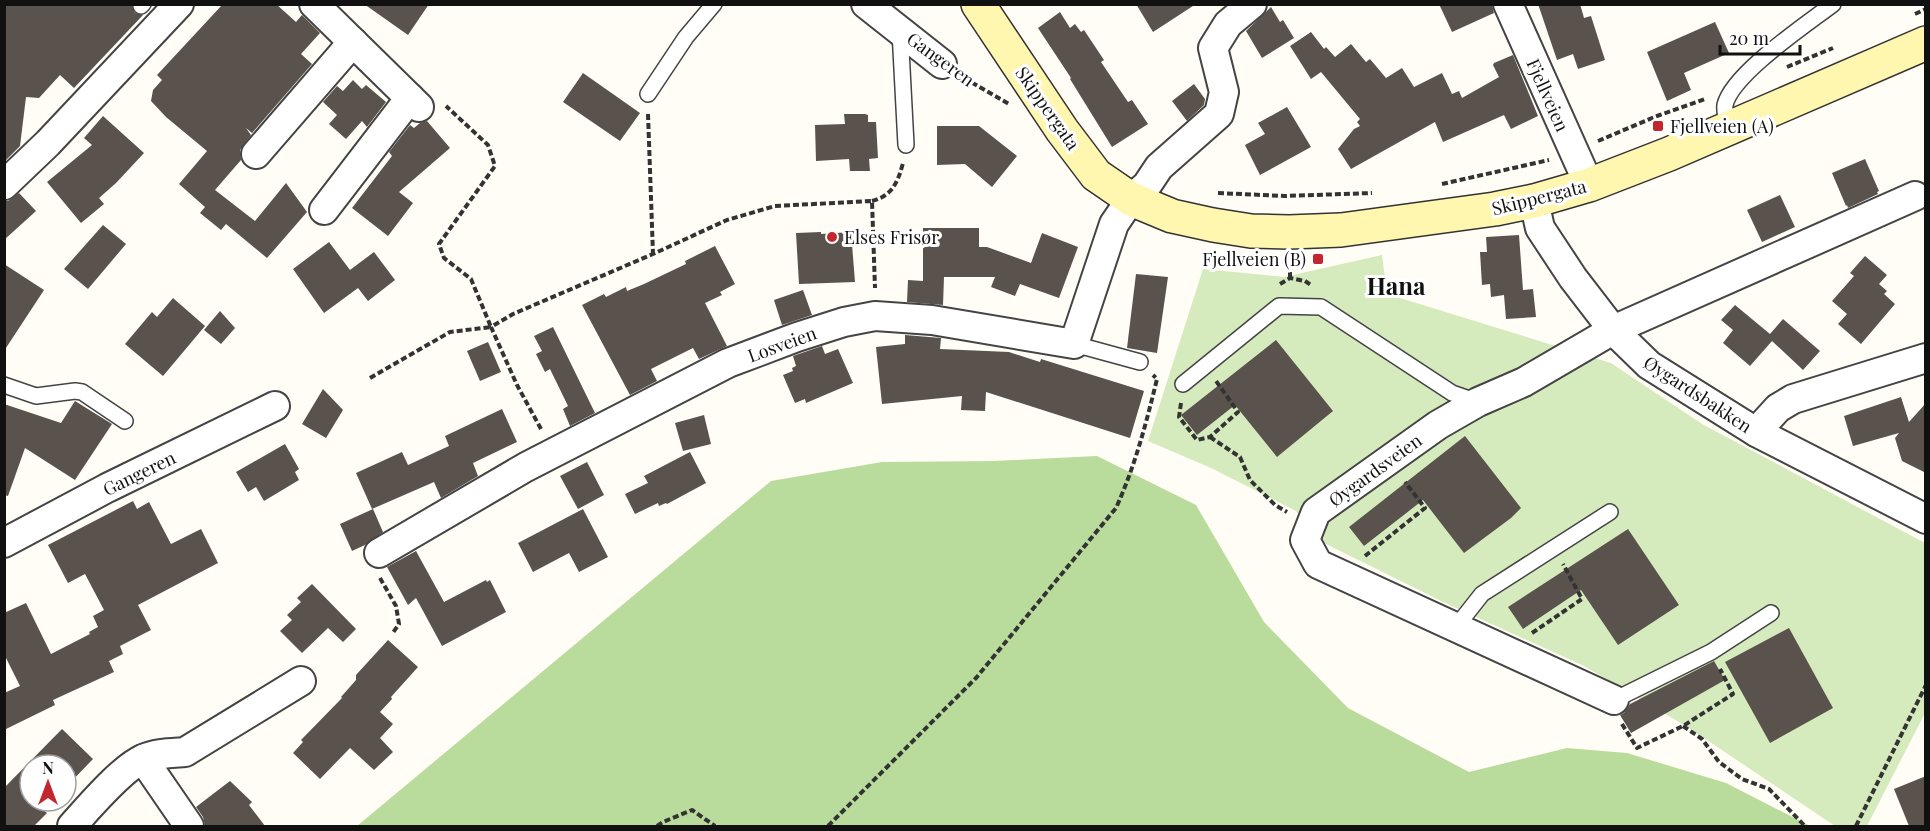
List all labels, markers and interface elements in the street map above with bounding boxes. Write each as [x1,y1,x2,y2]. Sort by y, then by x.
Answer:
scale bar [1720,18,1800,56]
street label: Gangeren [902,26,980,92]
text: 20 m [1729,26,1769,50]
street label: Fjellveien [1521,55,1575,135]
street label: Skippergata [1010,62,1086,154]
place label: Fjellveien (A) [1670,114,1774,138]
marker: Fjellveien (A) [1651,119,1665,133]
street label: Skippergata [1489,174,1589,220]
place label: Elses Frisør [844,225,939,249]
marker: Elses Frisør [825,230,839,244]
place label: Fjellveien (B) [1202,247,1306,271]
marker: Fjellveien (B) [1311,252,1325,266]
district label: Hana [1367,269,1426,301]
street label: Losveien [744,320,820,367]
street label: Øygardsbakken [1639,350,1757,438]
street label: Øygardsveien [1324,428,1427,512]
street label: Gangeren [99,445,180,501]
north arrow [18,753,78,813]
text: N [42,757,54,778]

